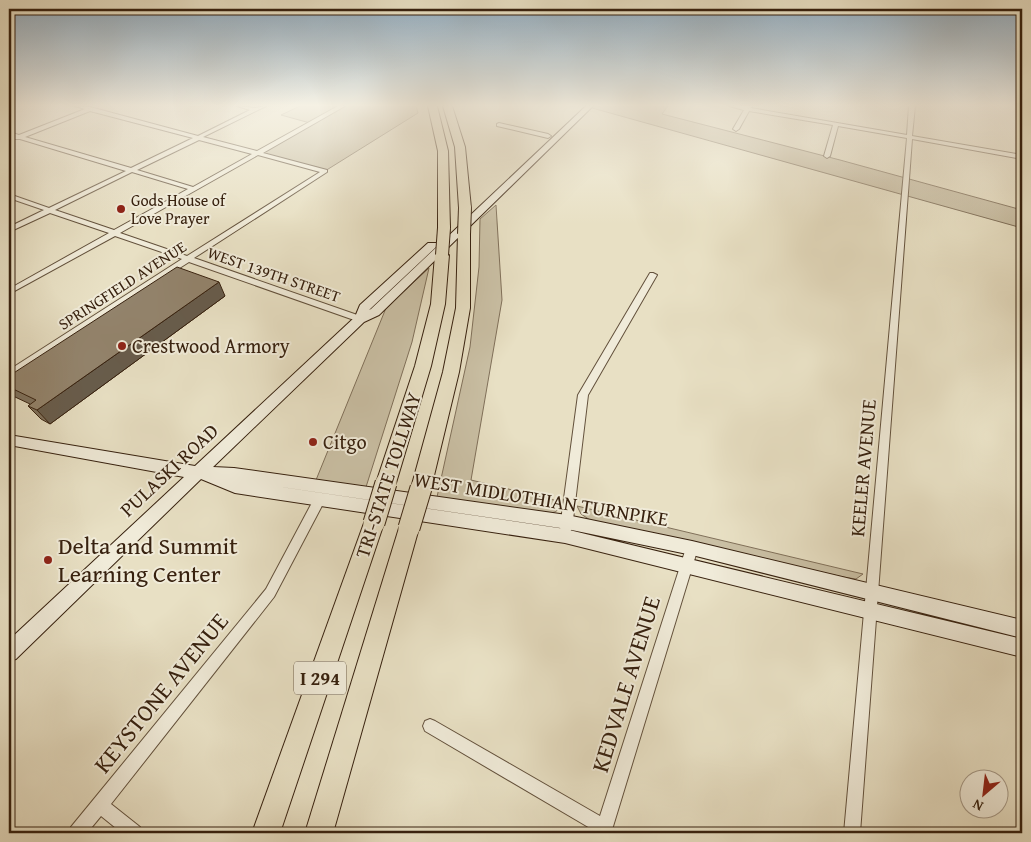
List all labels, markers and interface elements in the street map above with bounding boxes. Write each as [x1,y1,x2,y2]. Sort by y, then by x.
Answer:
place label: Gods House of Love Prayer [131,188,227,230]
marker: Gods House of Love Prayer [115,203,127,215]
street label: SPRINGFIELD AVENUE [53,235,191,335]
street label: WEST 139TH STREET [204,240,344,308]
place label: Crestwood Armory [132,331,290,360]
marker: Crestwood Armory [116,340,128,352]
street label: TRI-STATE TOLLWAY [347,388,428,561]
street label: KEELER AVENUE [842,398,883,538]
street label: PULASKI ROAD [113,416,224,523]
place label: Citgo [323,427,367,456]
marker: Citgo [307,436,319,448]
street label: WEST MIDLOTHIAN TURNPIKE [412,464,670,533]
place label: Delta and Summit Learning Center [58,528,238,591]
marker: Delta and Summit Learning Center [42,554,54,566]
street label: KEDVALE AVENUE [582,591,669,776]
street label: KEYSTONE AVENUE [85,605,236,780]
road number: I 294 [294,661,346,694]
north arrow [958,770,1008,820]
text: N [969,794,987,817]

